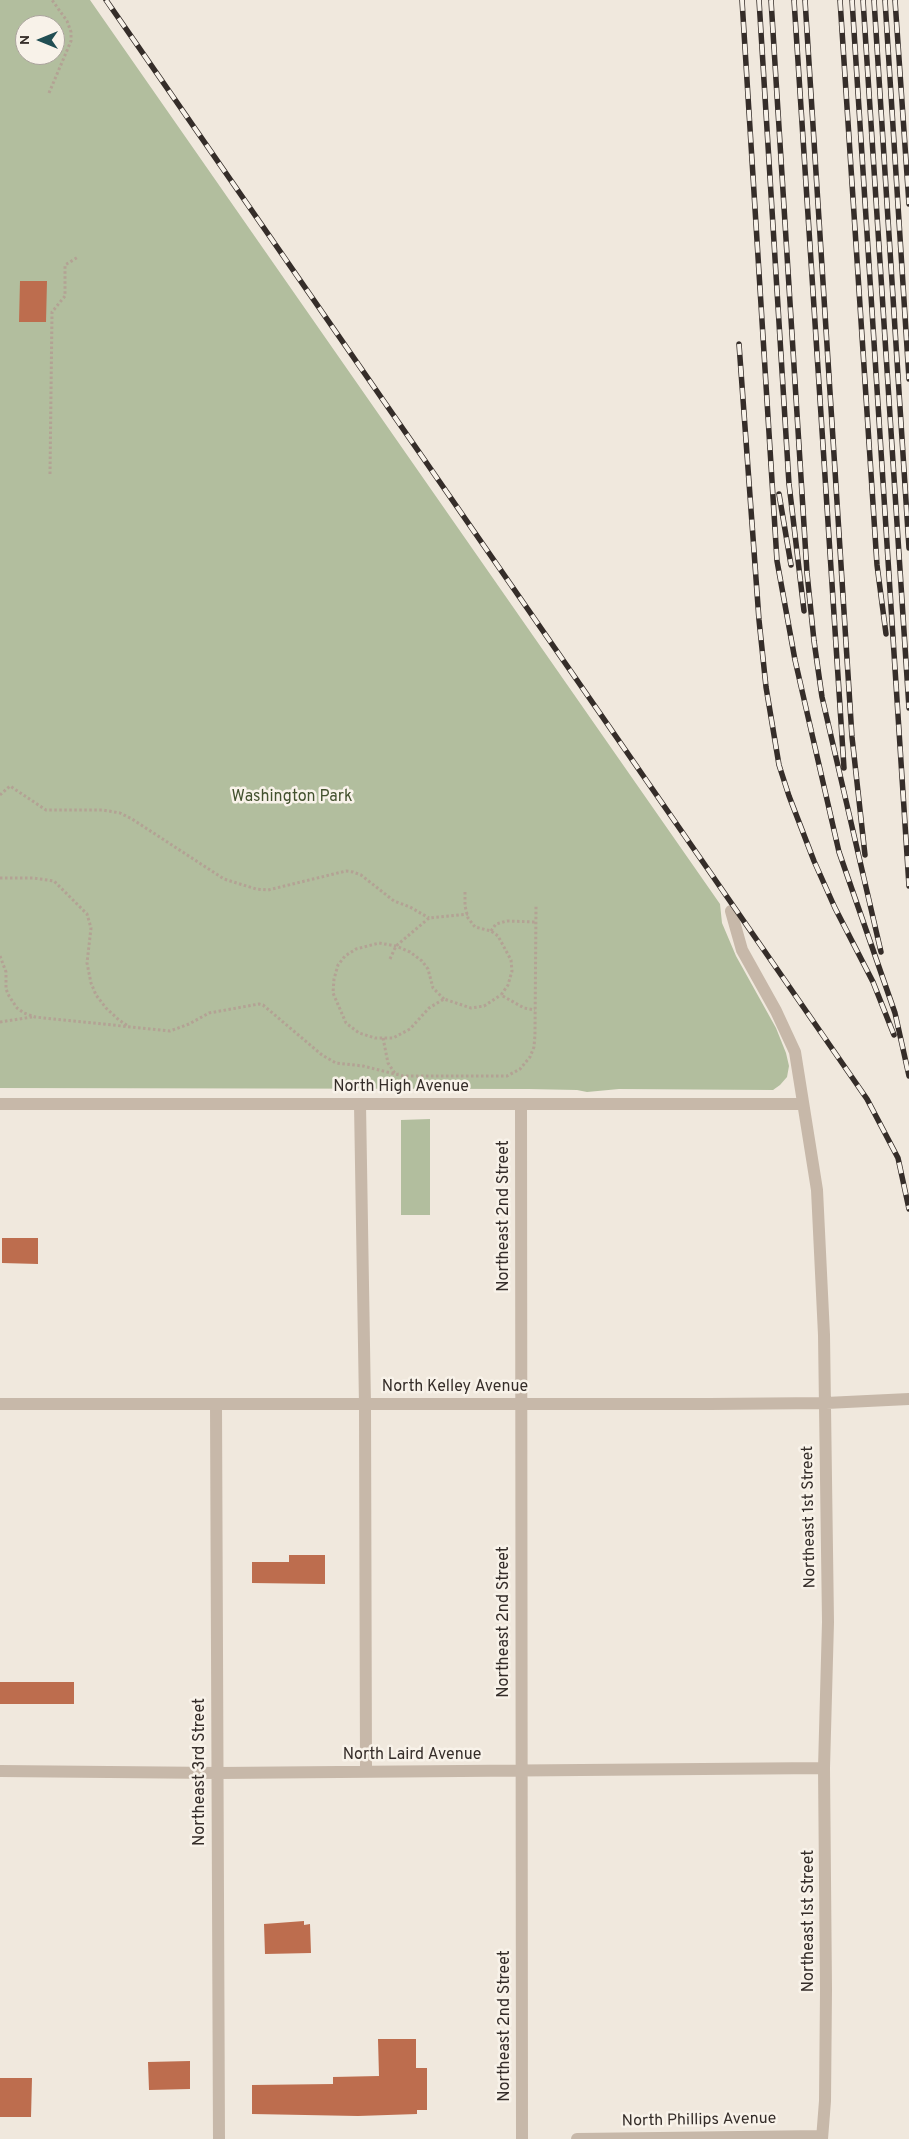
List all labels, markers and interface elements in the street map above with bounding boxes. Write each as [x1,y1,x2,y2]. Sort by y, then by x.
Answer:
north arrow [15,15,65,65]
text: N [17,35,34,45]
park label: Washington Park [232,788,352,808]
street label: North High Avenue [333,1078,469,1098]
street label: Northeast 2nd Street [495,1140,515,1292]
street label: North Kelley Avenue [382,1378,528,1398]
street label: Northeast 1st Street [799,1446,821,1588]
street label: Northeast 2nd Street [495,1546,515,1698]
street label: Northeast 3rd Street [191,1698,211,1846]
street label: North Laird Avenue [343,1746,481,1766]
street label: Northeast 1st Street [800,1850,820,1992]
street label: Northeast 2nd Street [496,1950,516,2102]
street label: North Phillips Avenue [622,2110,776,2132]

